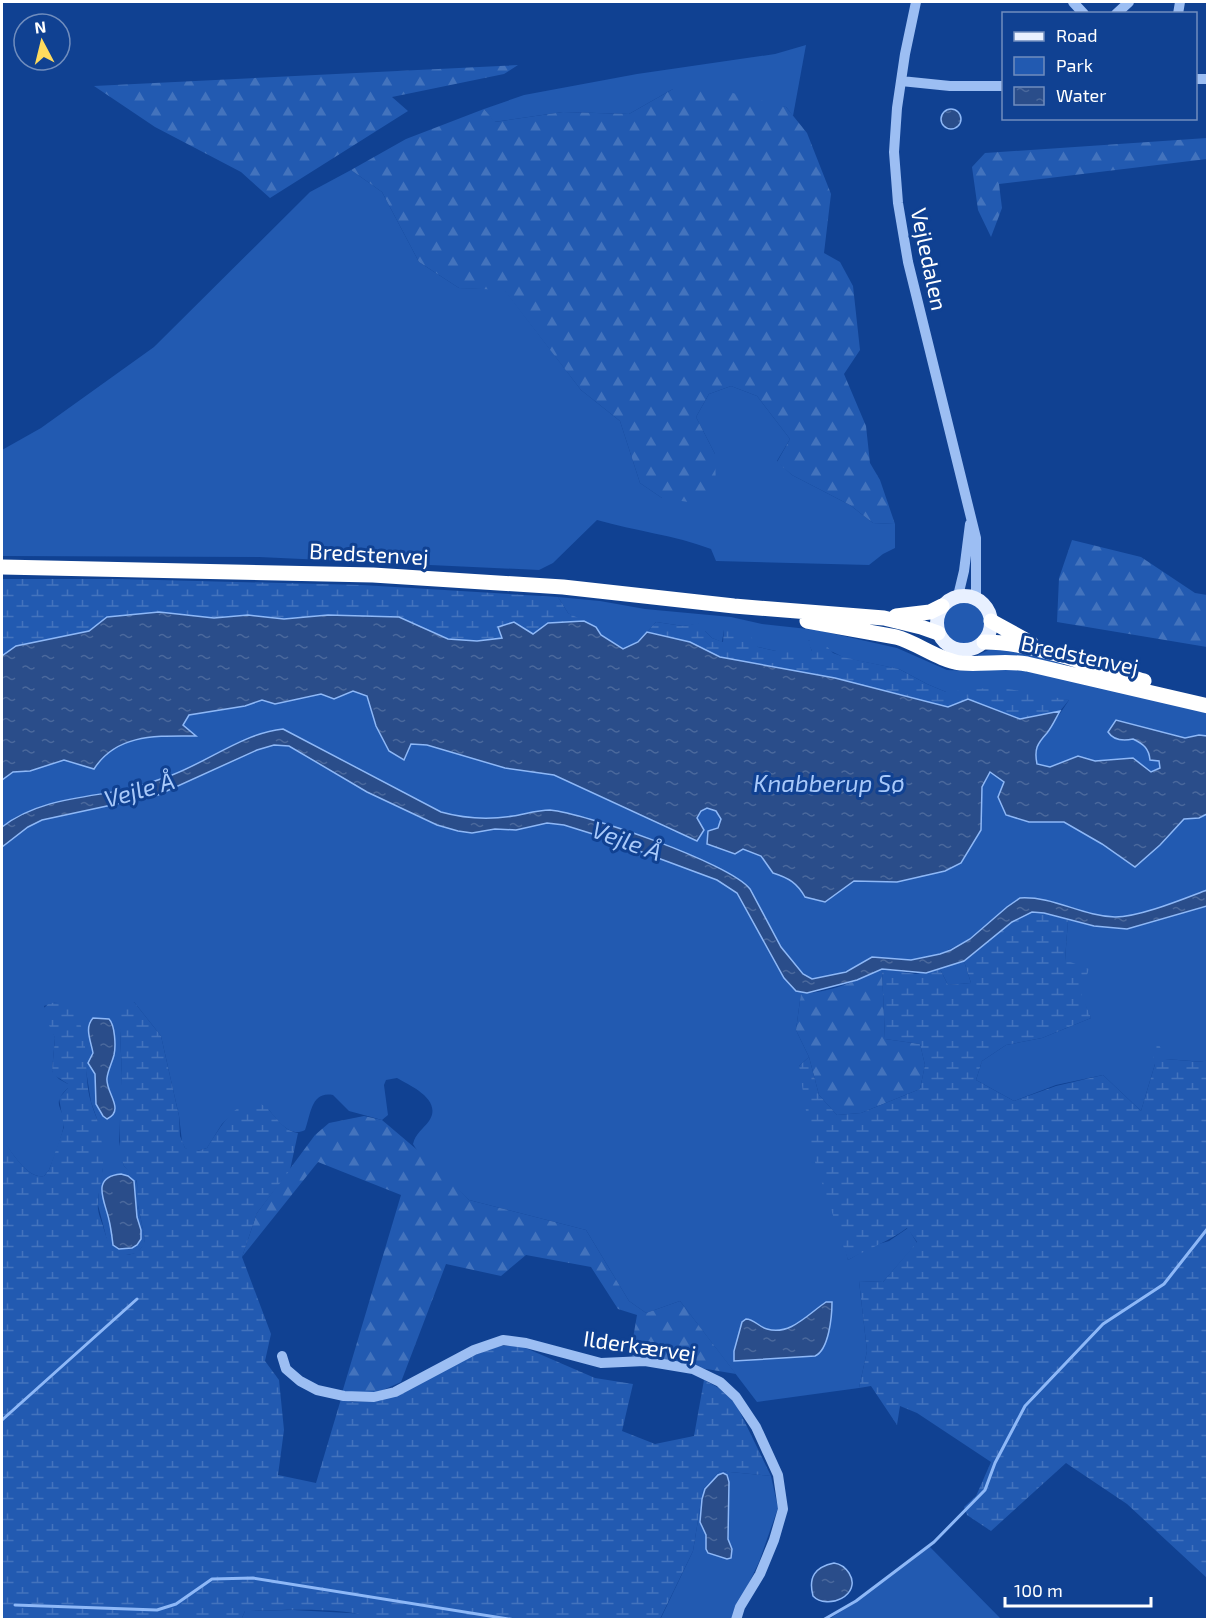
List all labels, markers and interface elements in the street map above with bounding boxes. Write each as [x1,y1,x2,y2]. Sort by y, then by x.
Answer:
north arrow [12,12,72,72]
legend [1002,12,1197,120]
text: N [33,16,47,37]
text: Road [1056,24,1097,46]
text: Park [1056,54,1093,76]
text: Water [1056,84,1106,106]
street label: Vejledalen [905,205,954,313]
street label: Bredstenvej [309,537,429,570]
street label: Bredstenvej [1019,629,1141,680]
water label: Vejle Å [100,765,178,813]
water label: Knabberup Sø [753,768,905,797]
water label: Vejle Å [588,814,666,866]
street label: Ilderkærvej [582,1324,698,1367]
scale bar [1005,1570,1150,1608]
text: 100 m [1014,1579,1063,1601]

